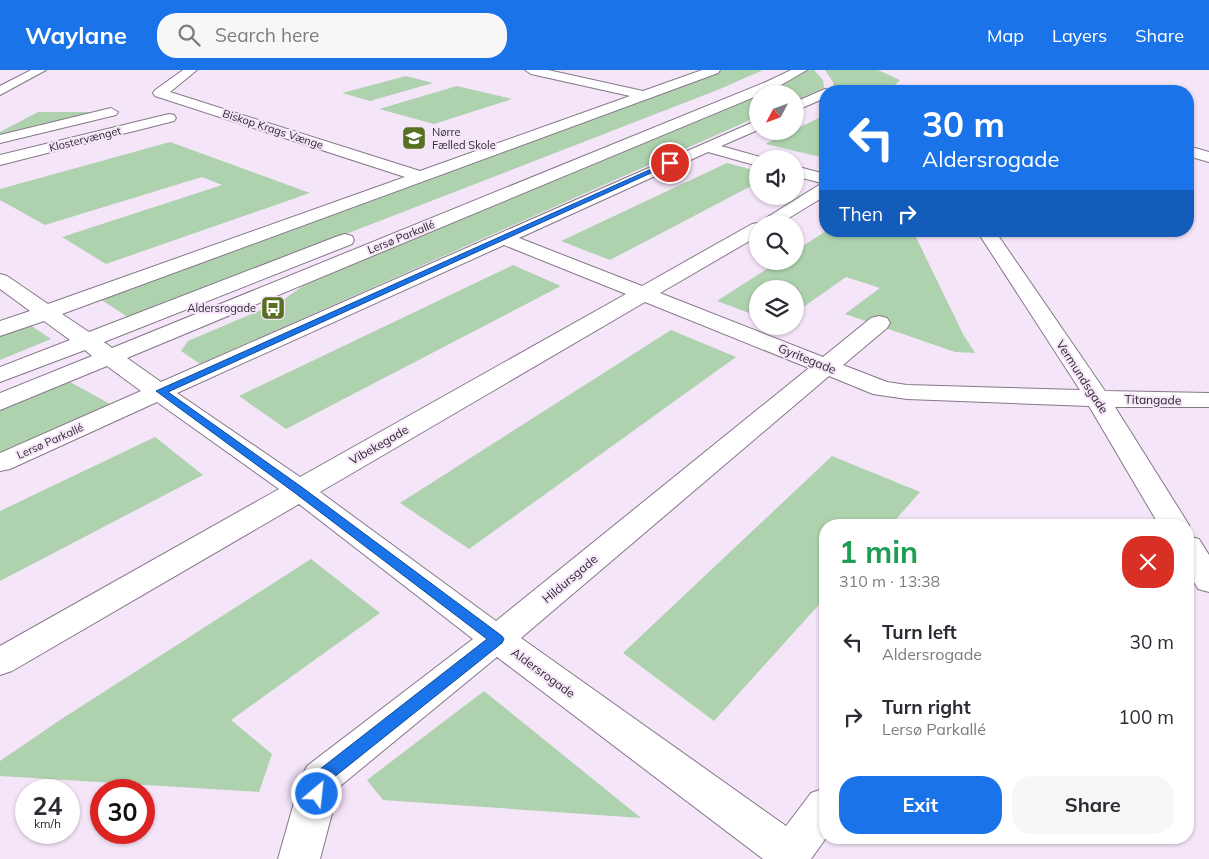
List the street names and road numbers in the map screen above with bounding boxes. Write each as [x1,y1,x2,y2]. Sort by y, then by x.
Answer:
street label: Biskop Krags Vænge [221,106,325,152]
street label: Klostervænget [48,123,123,155]
street label: Lersø Parkallé [365,217,437,257]
street label: Vermundsgade [1053,337,1112,416]
street label: Gyritegade [776,340,838,377]
street label: Titangade [1125,392,1181,407]
street label: Lersø Parkallé [15,420,85,462]
street label: Vibekegade [347,422,411,467]
street label: Hildursgade [539,551,600,606]
street label: Aldersrogade [509,644,578,701]

